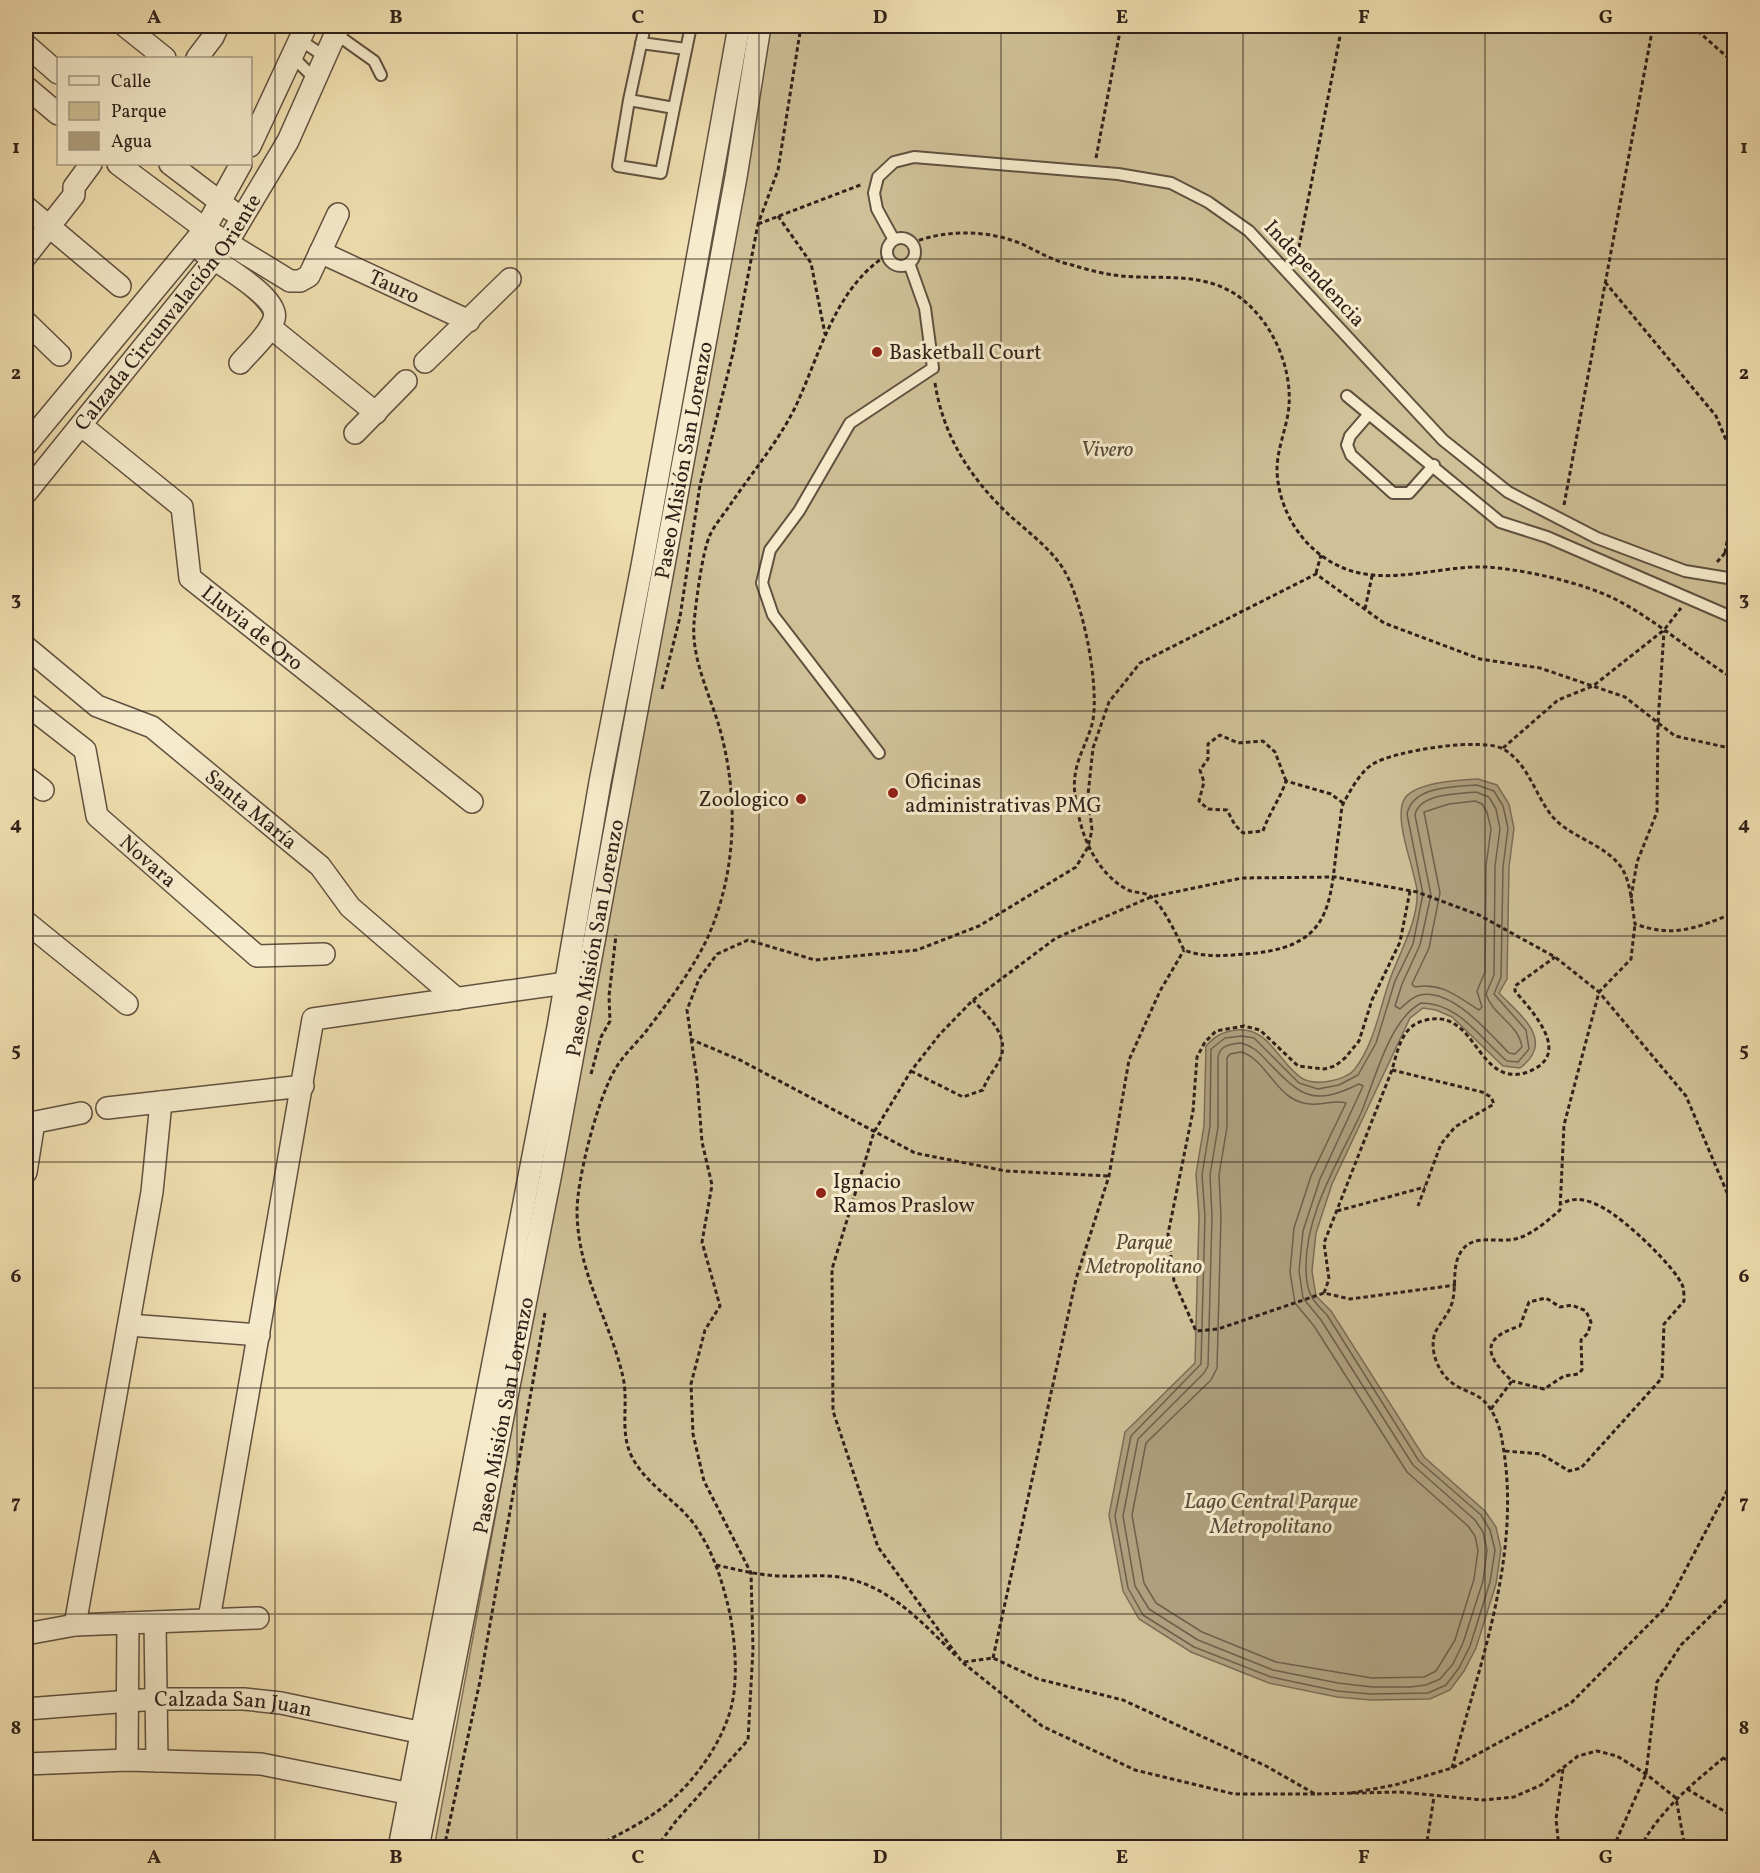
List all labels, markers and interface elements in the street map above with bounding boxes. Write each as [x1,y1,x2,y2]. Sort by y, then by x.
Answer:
text: A [147,4,161,32]
text: B [389,4,403,32]
text: C [632,4,645,32]
text: D [873,4,887,32]
text: E [1116,4,1128,32]
text: F [1358,4,1370,32]
text: G [1599,4,1613,32]
legend [57,57,252,165]
text: Calle [111,70,151,95]
text: Parque [111,100,166,125]
text: Agua [111,130,152,155]
text: 1 [12,134,20,162]
text: 1 [1740,134,1748,162]
street label: Calzada Circunvalación Oriente [69,189,269,438]
street label: Independencia [1257,214,1371,334]
street label: Tauro [363,263,424,312]
street label: Paseo Misión San Lorenzo [649,339,721,582]
place label: Basketball Court [889,339,1042,368]
marker: Basketball Court [870,345,884,359]
text: 2 [11,360,21,388]
text: 2 [1739,360,1749,388]
park label: Vivero [1081,436,1134,465]
street label: Lluvia de Oro [195,579,309,678]
text: 3 [11,586,21,614]
text: 3 [1739,586,1749,614]
street label: Santa María [198,763,303,857]
place label: Oficinas administrativas PMG [905,768,1102,821]
place label: Zoologico [699,786,789,815]
marker: Oficinas administrativas PMG [886,786,900,800]
marker: Zoologico [794,792,808,806]
text: 4 [10,811,22,839]
text: 4 [1738,811,1750,839]
street label: Paseo Misión San Lorenzo [560,817,632,1059]
street label: Novara [112,829,182,895]
text: 5 [11,1037,21,1065]
text: 5 [1739,1037,1749,1065]
place label: Ignacio Ramos Praslow [833,1168,975,1221]
marker: Ignacio Ramos Praslow [814,1186,828,1200]
park label: Parque Metropolitano [1085,1229,1203,1282]
text: 6 [11,1263,22,1291]
text: 6 [1739,1263,1750,1291]
street label: Paseo Misión San Lorenzo [467,1295,542,1537]
water label: Lago Central Parque Metropolitano [1184,1487,1358,1543]
text: 7 [11,1489,21,1517]
text: 7 [1739,1489,1749,1517]
street label: Calzada San Juan [154,1686,315,1725]
text: 8 [11,1715,21,1743]
text: 8 [1739,1715,1749,1743]
text: A [147,1844,161,1872]
text: B [389,1844,403,1872]
text: C [632,1844,645,1872]
text: D [873,1844,887,1872]
text: E [1116,1844,1128,1872]
text: F [1358,1844,1370,1872]
text: G [1599,1844,1613,1872]

